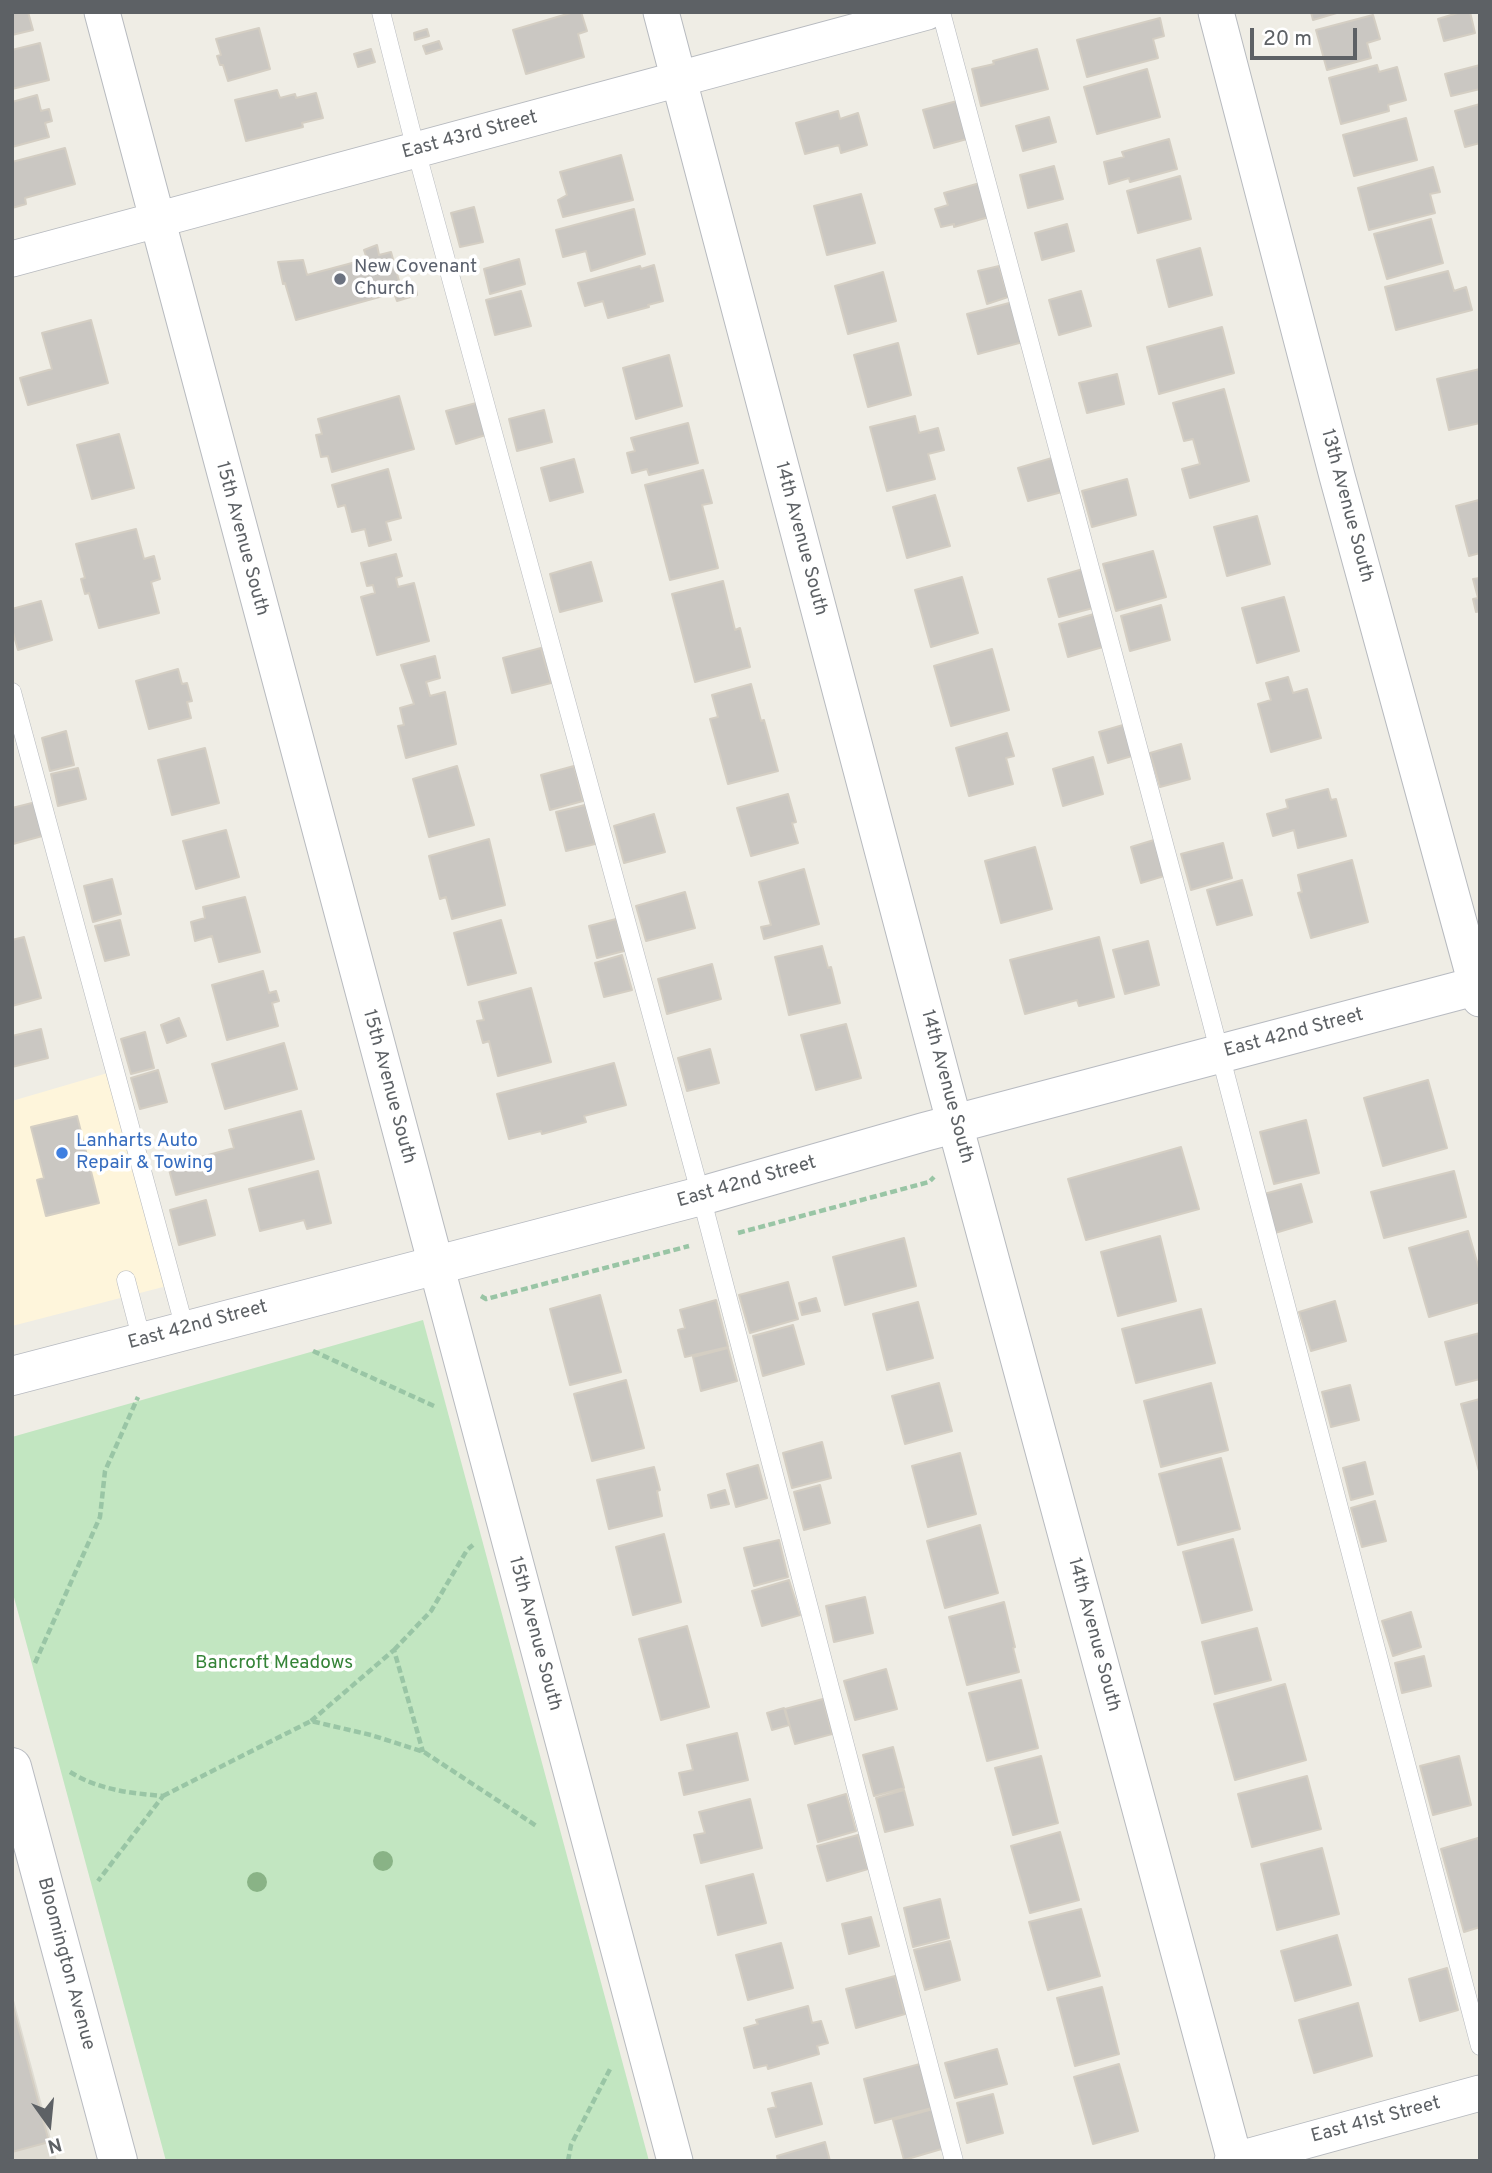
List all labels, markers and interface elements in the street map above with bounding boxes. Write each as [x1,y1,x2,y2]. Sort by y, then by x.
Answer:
scale bar [1254,14,1361,58]
text: 20 m [1263,26,1312,53]
street label: East 43rd Street [400,107,540,165]
place label: New Covenant Church [354,257,477,301]
marker: New Covenant Church [332,271,348,287]
street label: 13th Avenue South [1315,427,1377,585]
street label: 15th Avenue South [209,459,273,619]
street label: 14th Avenue South [769,460,831,618]
street label: East 42nd Street [1222,1004,1366,1064]
street label: 15th Avenue South [356,1007,420,1167]
street label: 14th Avenue South [915,1008,977,1166]
place label: Lanharts Auto Repair & Towing [76,1131,213,1175]
marker: Lanharts Auto Repair & Towing [54,1145,70,1161]
street label: East 42nd Street [675,1152,819,1214]
street label: East 42nd Street [126,1296,270,1356]
street label: 15th Avenue South [502,1554,566,1714]
street label: 14th Avenue South [1062,1556,1124,1714]
park label: Bancroft Meadows [195,1653,353,1675]
street label: Bloomington Avenue [31,1875,99,2053]
north arrow [14,2089,84,2159]
street label: East 41st Street [1309,2093,1443,2149]
text: N [45,2131,64,2158]

